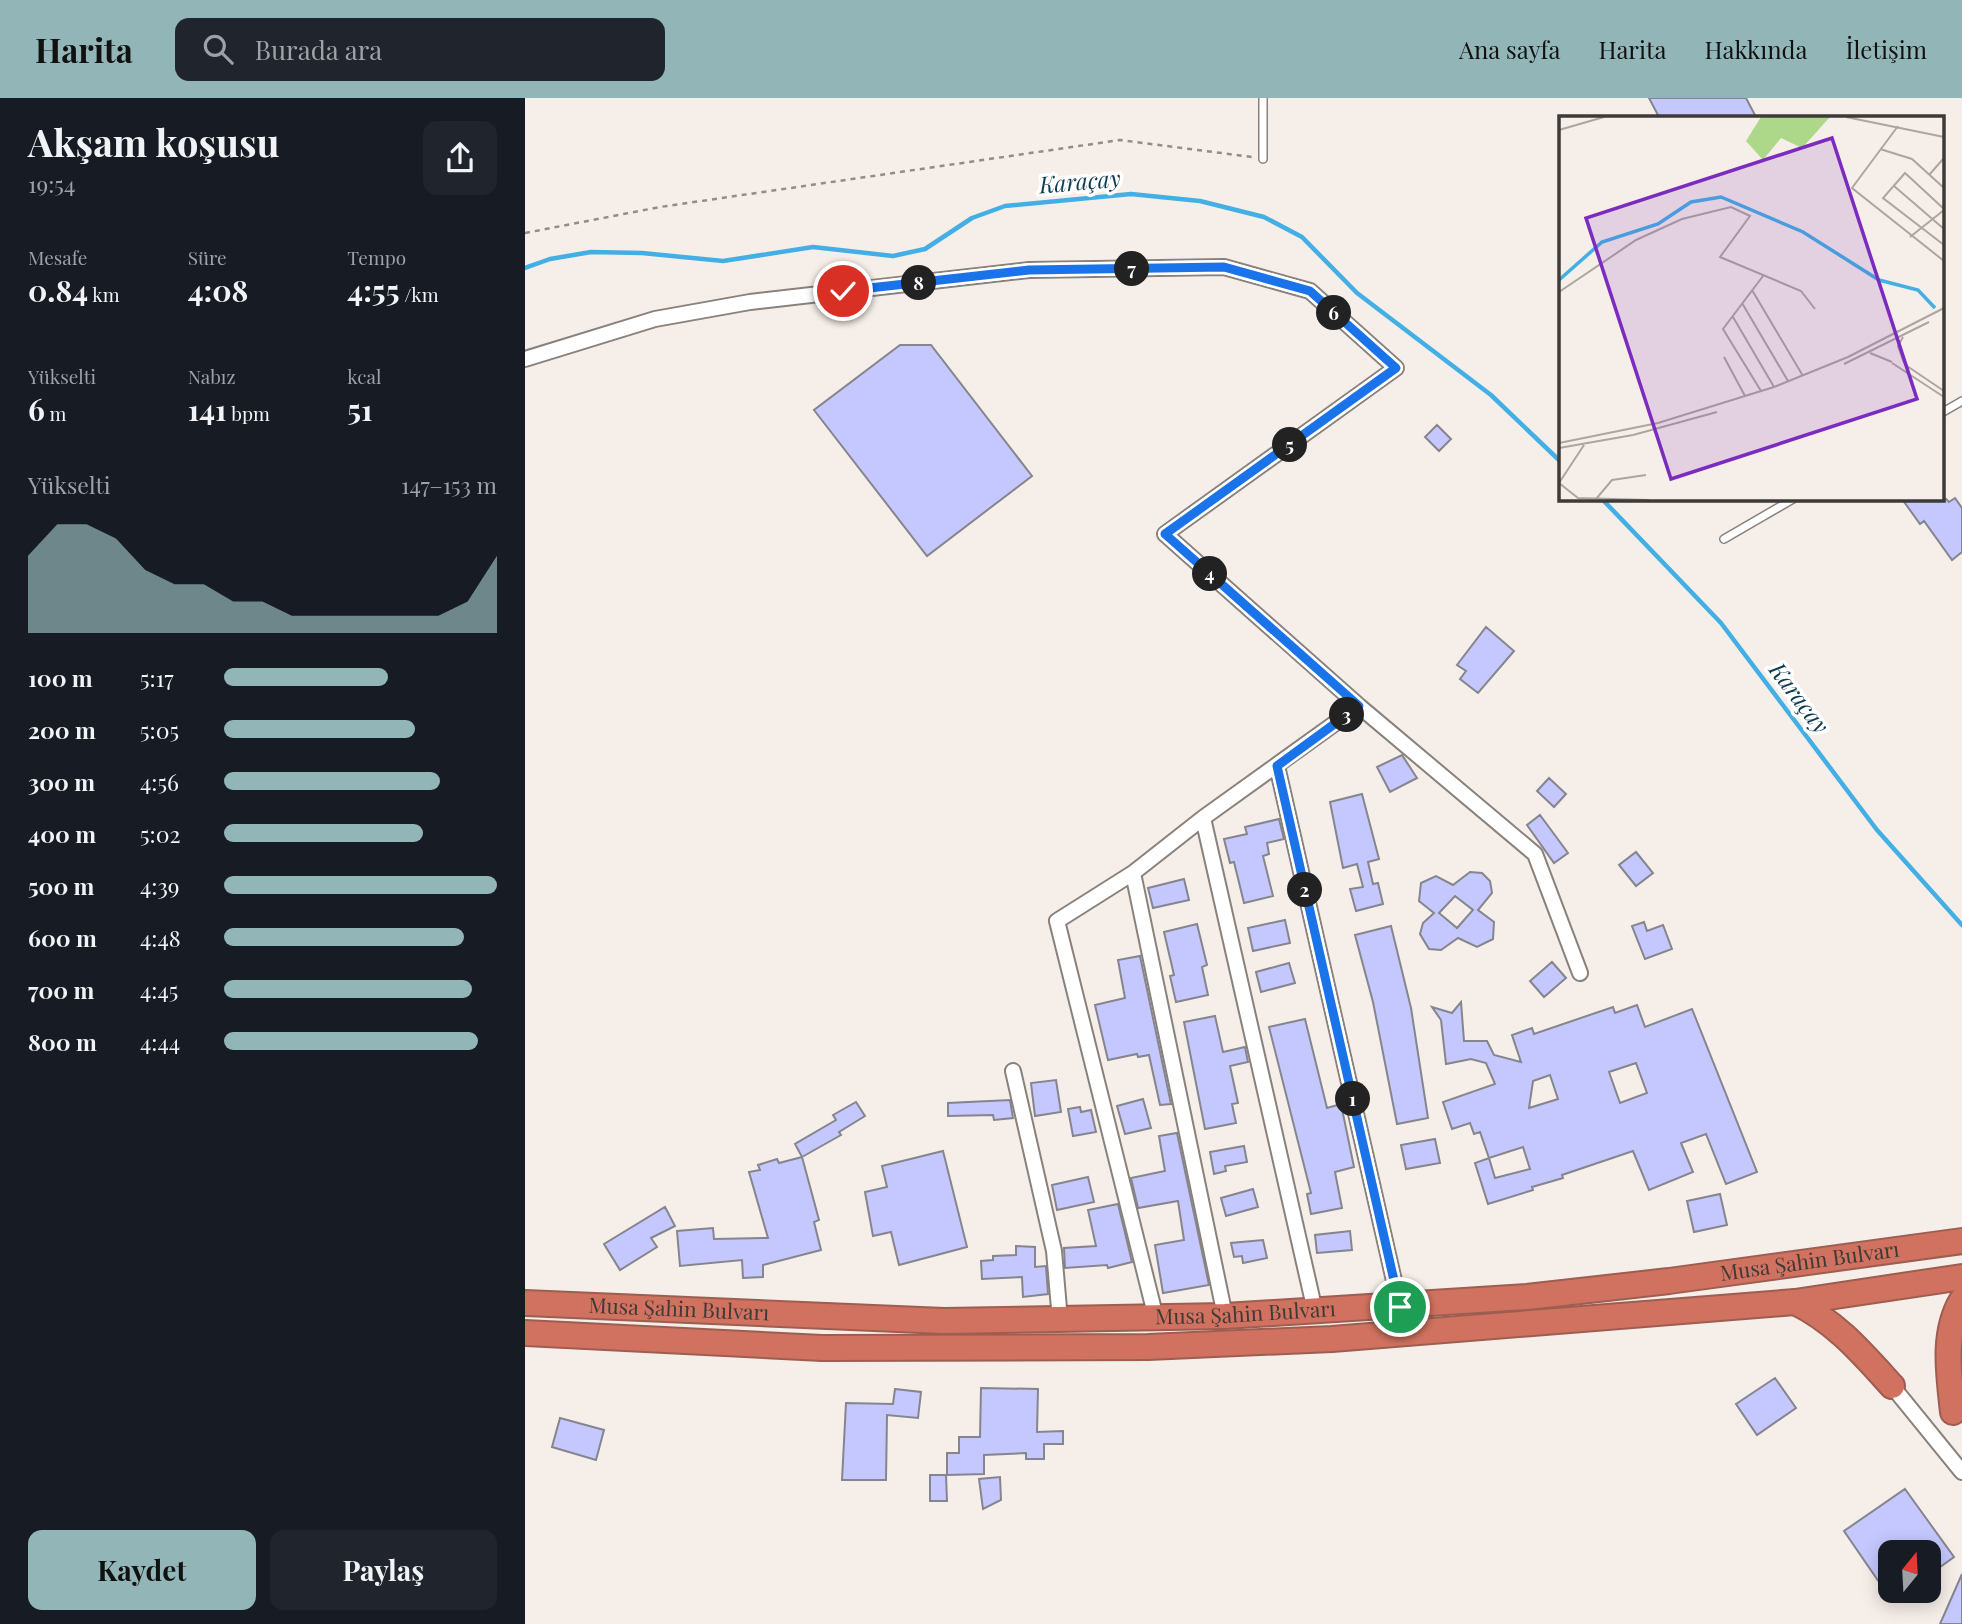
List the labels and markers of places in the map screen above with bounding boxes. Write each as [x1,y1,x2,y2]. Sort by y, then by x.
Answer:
pin: 7 [1115,252,1149,286]
pin [813,261,873,321]
pin: 8 [901,266,937,300]
pin: 6 [1317,296,1351,330]
pin: 5 [1273,428,1307,462]
pin: 4 [1193,556,1227,592]
pin: 3 [1329,698,1365,732]
pin: 2 [1287,872,1323,908]
pin: 1 [1335,1082,1371,1116]
pin [1370,1277,1430,1337]

